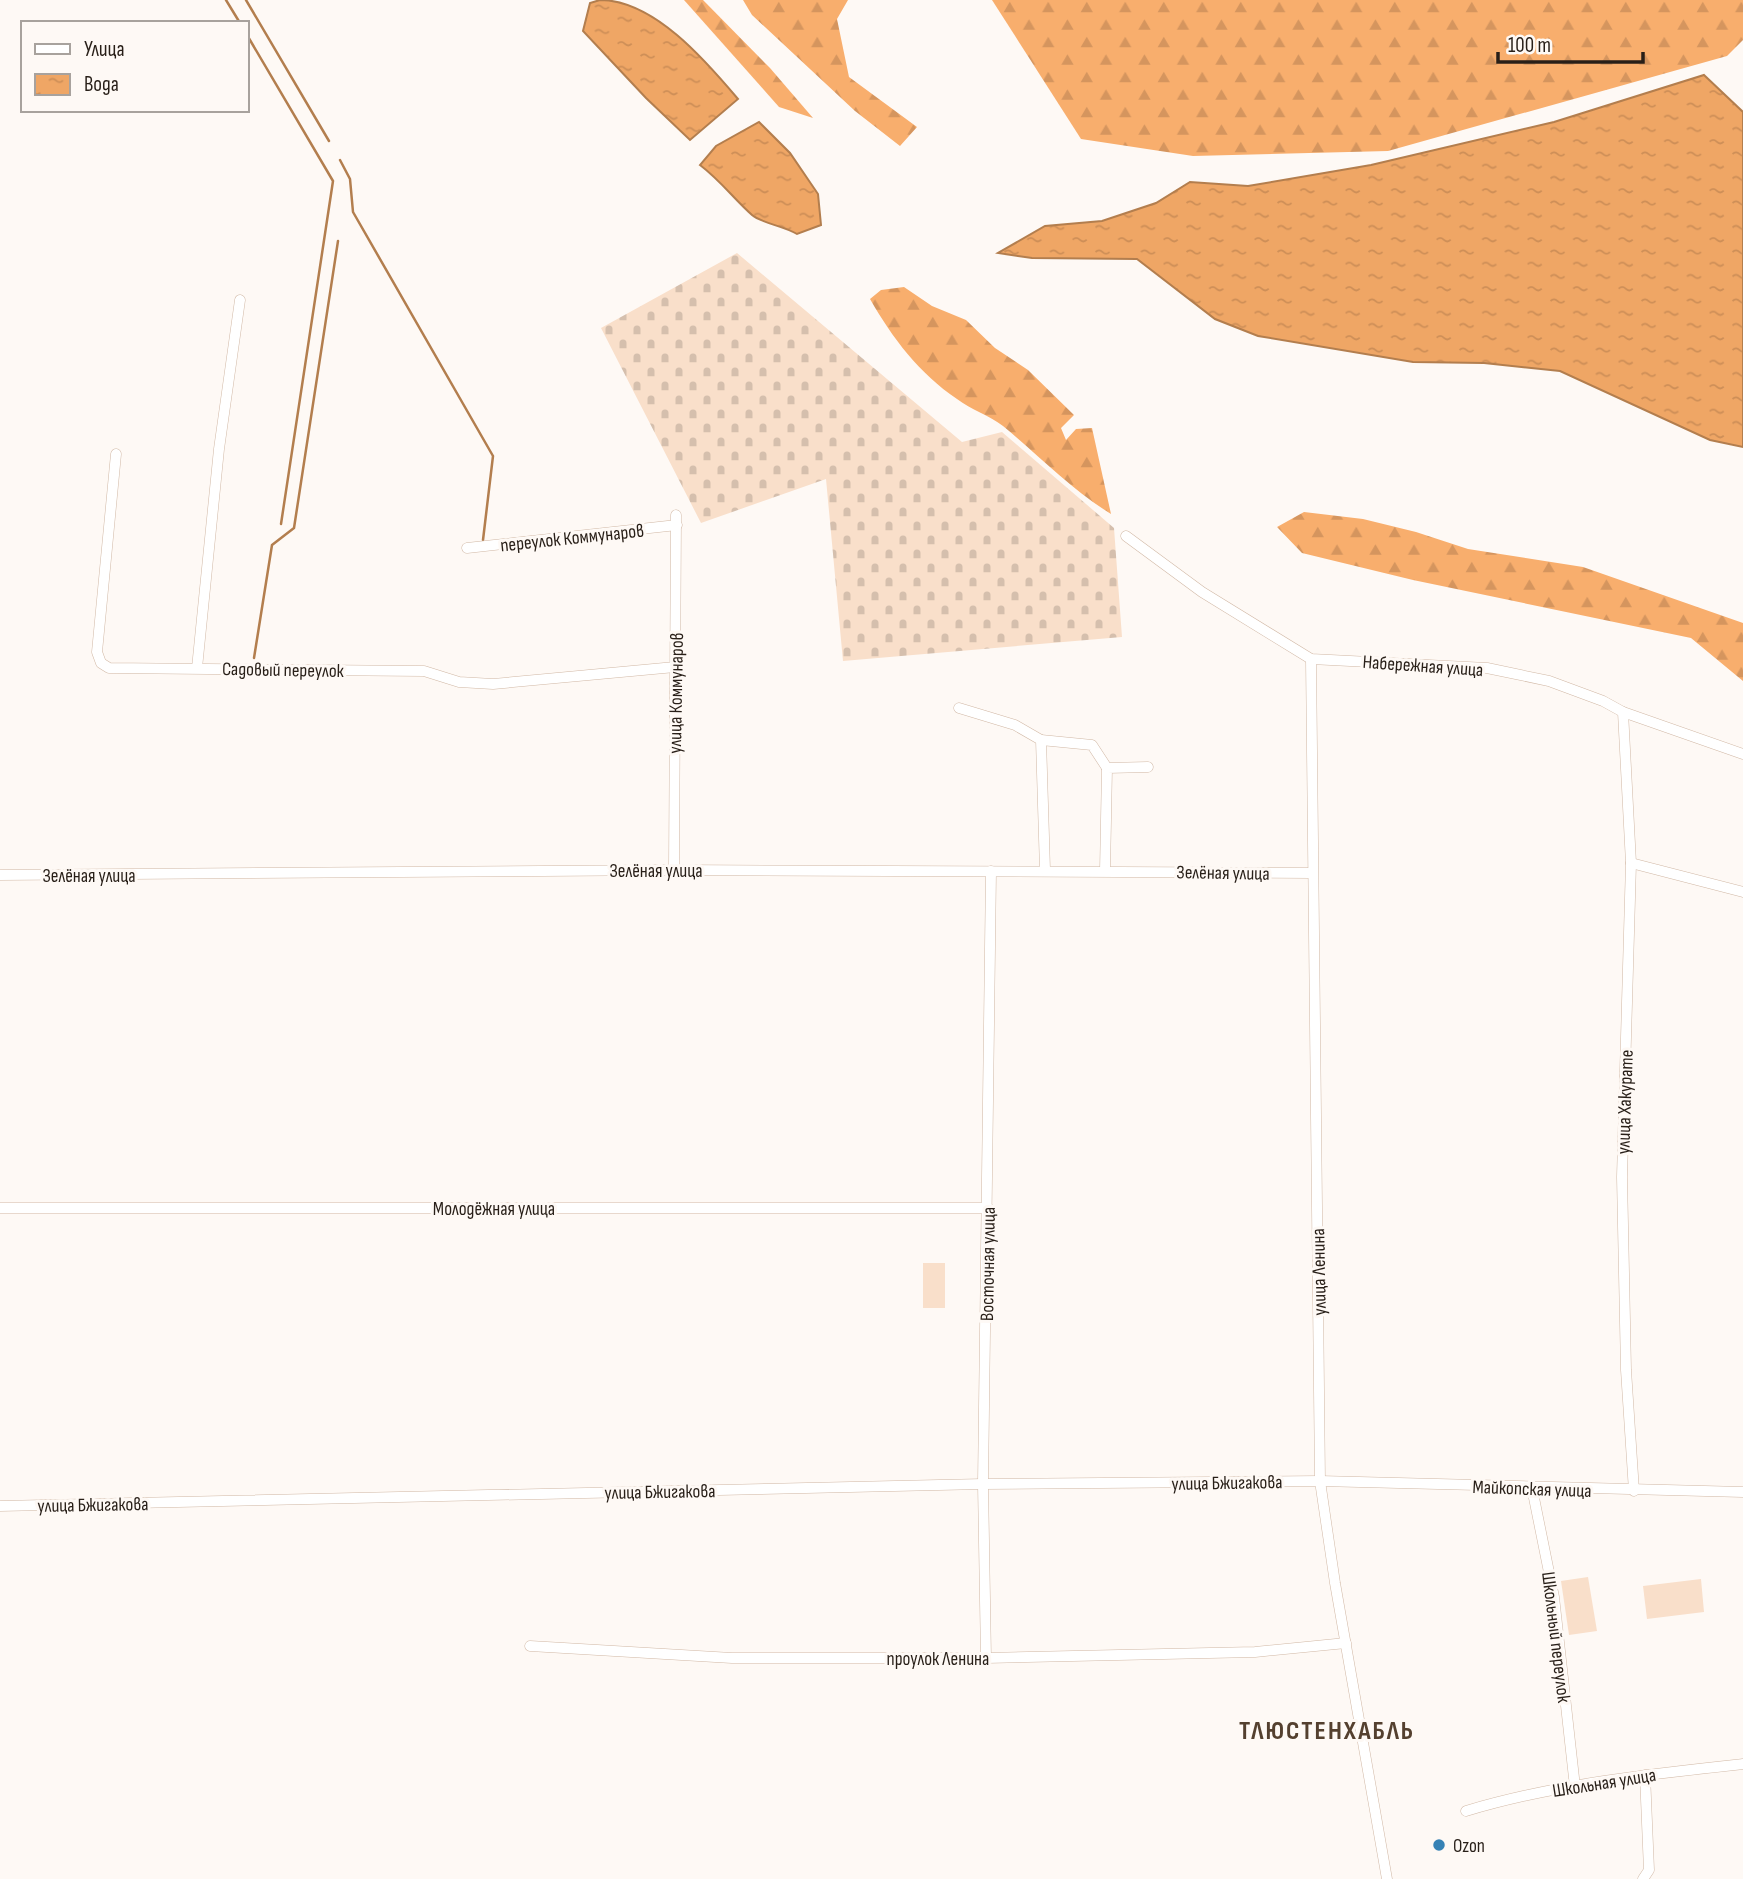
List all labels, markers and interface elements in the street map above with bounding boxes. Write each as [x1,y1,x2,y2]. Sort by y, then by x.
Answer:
legend [21,21,248,112]
scale bar [1498,21,1643,65]
text: 100 m [1508,33,1551,58]
text: Улица [84,37,125,62]
text: Вода [84,72,119,97]
street label: переулок Коммунаров [499,520,645,557]
street label: улица Коммунаров [664,632,689,754]
street label: Набережная улица [1362,651,1484,682]
street label: Садовый переулок [222,658,345,683]
street label: Зелёная улица [609,860,703,883]
street label: Зелёная улица [1176,861,1270,886]
street label: Зелёная улица [42,865,136,888]
street label: улица Хакурате [1612,1049,1639,1155]
street label: Молодёжная улица [433,1198,555,1221]
street label: Восточная улица [976,1207,1001,1321]
street label: улица Ленина [1307,1228,1332,1316]
street label: улица Бжигакова [1171,1471,1283,1496]
street label: Майкопская улица [1472,1476,1592,1503]
street label: улица Бжигакова [604,1480,716,1505]
street label: улица Бжигакова [37,1493,149,1518]
street label: Школьный переулок [1536,1570,1575,1705]
street label: проулок Ленина [887,1648,989,1671]
district label: ТЛЮСТЕНХАБЛЬ [1239,1716,1415,1747]
street label: Школьная улица [1551,1764,1658,1803]
place label: Ozon [1453,1835,1485,1858]
marker: Ozon [1431,1837,1447,1853]

